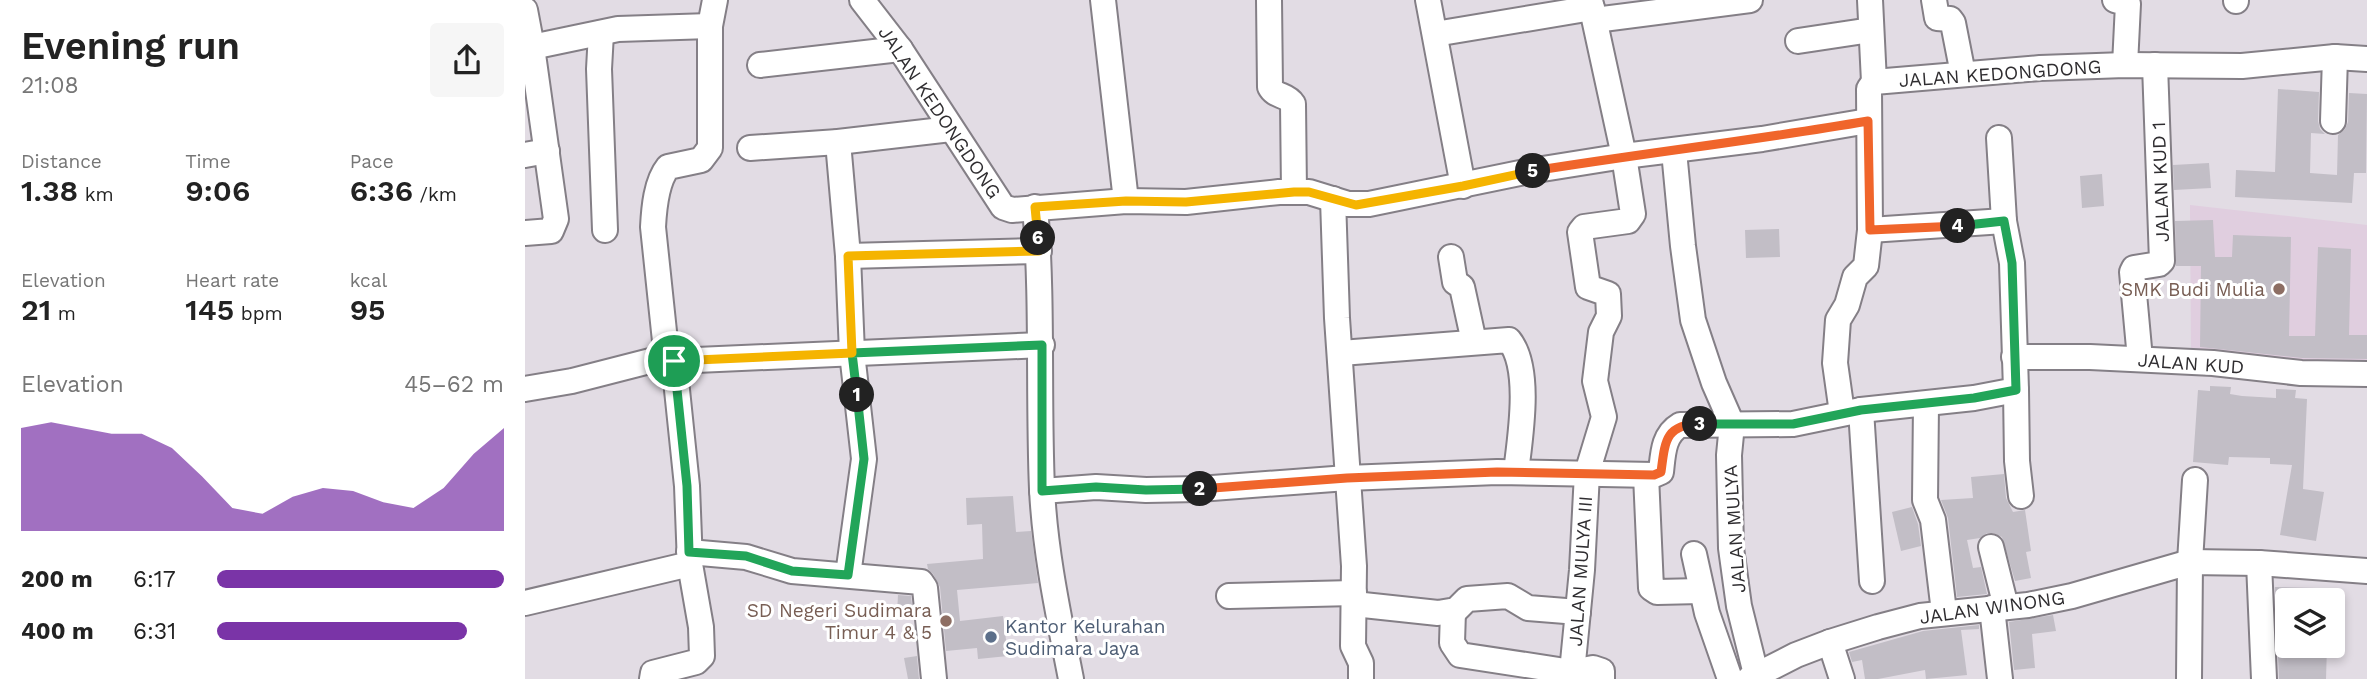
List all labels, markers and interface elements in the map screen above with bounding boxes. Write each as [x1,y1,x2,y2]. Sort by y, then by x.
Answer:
street label: JALAN KEDONGDONG [873,22,1006,203]
button: share [430,23,504,97]
text: Evening run [21,24,240,68]
street label: JALAN KEDONGDONG [1898,55,2102,92]
text: 21:08 [21,72,79,99]
street label: JALAN KUD 1 [2147,121,2174,243]
text: Distance [21,150,102,173]
text: Time [185,150,231,173]
text: Pace [350,150,394,173]
pin: 5 [1515,154,1551,188]
text: 5 [1527,159,1538,182]
text: 1.38 [21,173,78,208]
text: 9:06 [185,173,250,208]
text: 6:36 [350,173,413,208]
text: km [78,183,114,206]
text: /km [413,183,457,206]
pin: 4 [1941,208,1975,244]
text: 4 [1951,214,1964,237]
pin: 6 [1021,220,1055,256]
text: 6 [1032,226,1043,249]
text: Elevation [21,269,106,292]
text: Heart rate [185,269,279,292]
text: kcal [350,269,387,292]
place label: SMK Budi Mulia [2121,278,2265,301]
marker: SMK Budi Mulia [2271,281,2287,297]
text: 21 [21,292,51,327]
text: 145 [185,292,234,327]
text: 95 [350,292,386,327]
text: m [51,302,76,325]
text: bpm [234,302,283,325]
pin [644,331,704,391]
icon: arrive [655,342,693,380]
street label: JALAN KUD [2137,348,2245,379]
text: Elevation [21,371,124,398]
text: 45–62 m [404,371,504,398]
pin: 1 [839,378,875,412]
text: 1 [852,383,861,406]
pin: 3 [1683,406,1717,442]
text: 3 [1694,412,1705,435]
street label: JALAN MULYA [1719,464,1750,594]
pin: 2 [1183,472,1217,506]
text: 2 [1194,477,1205,500]
street label: JALAN MULYA III [1564,495,1597,647]
text: 200 m [21,566,93,593]
text: 6:17 [133,566,176,593]
street label: JALAN WINONG [1918,586,2066,629]
map controls [2275,588,2345,658]
button: layers [2275,588,2345,658]
place label: SD Negeri Sudimara Timur 4 & 5 [747,599,932,644]
marker: SD Negeri Sudimara Timur 4 & 5 [938,613,954,629]
place label: Kantor Kelurahan Sudimara Jaya [1005,615,1165,660]
text: 400 m [21,618,94,645]
text: 6:31 [133,618,176,645]
marker: Kantor Kelurahan Sudimara Jaya [983,629,999,645]

